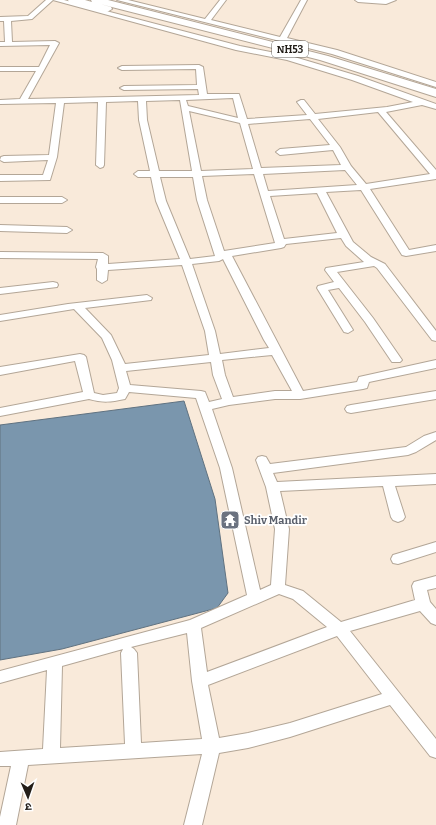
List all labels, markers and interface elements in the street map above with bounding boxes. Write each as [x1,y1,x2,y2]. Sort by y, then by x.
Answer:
road number: NH53 [272,41,308,57]
temple icon: Shiv Mandir [219,509,241,531]
place label: Shiv Mandir [244,514,308,527]
north arrow [8,777,48,817]
text: उ [24,800,32,813]

